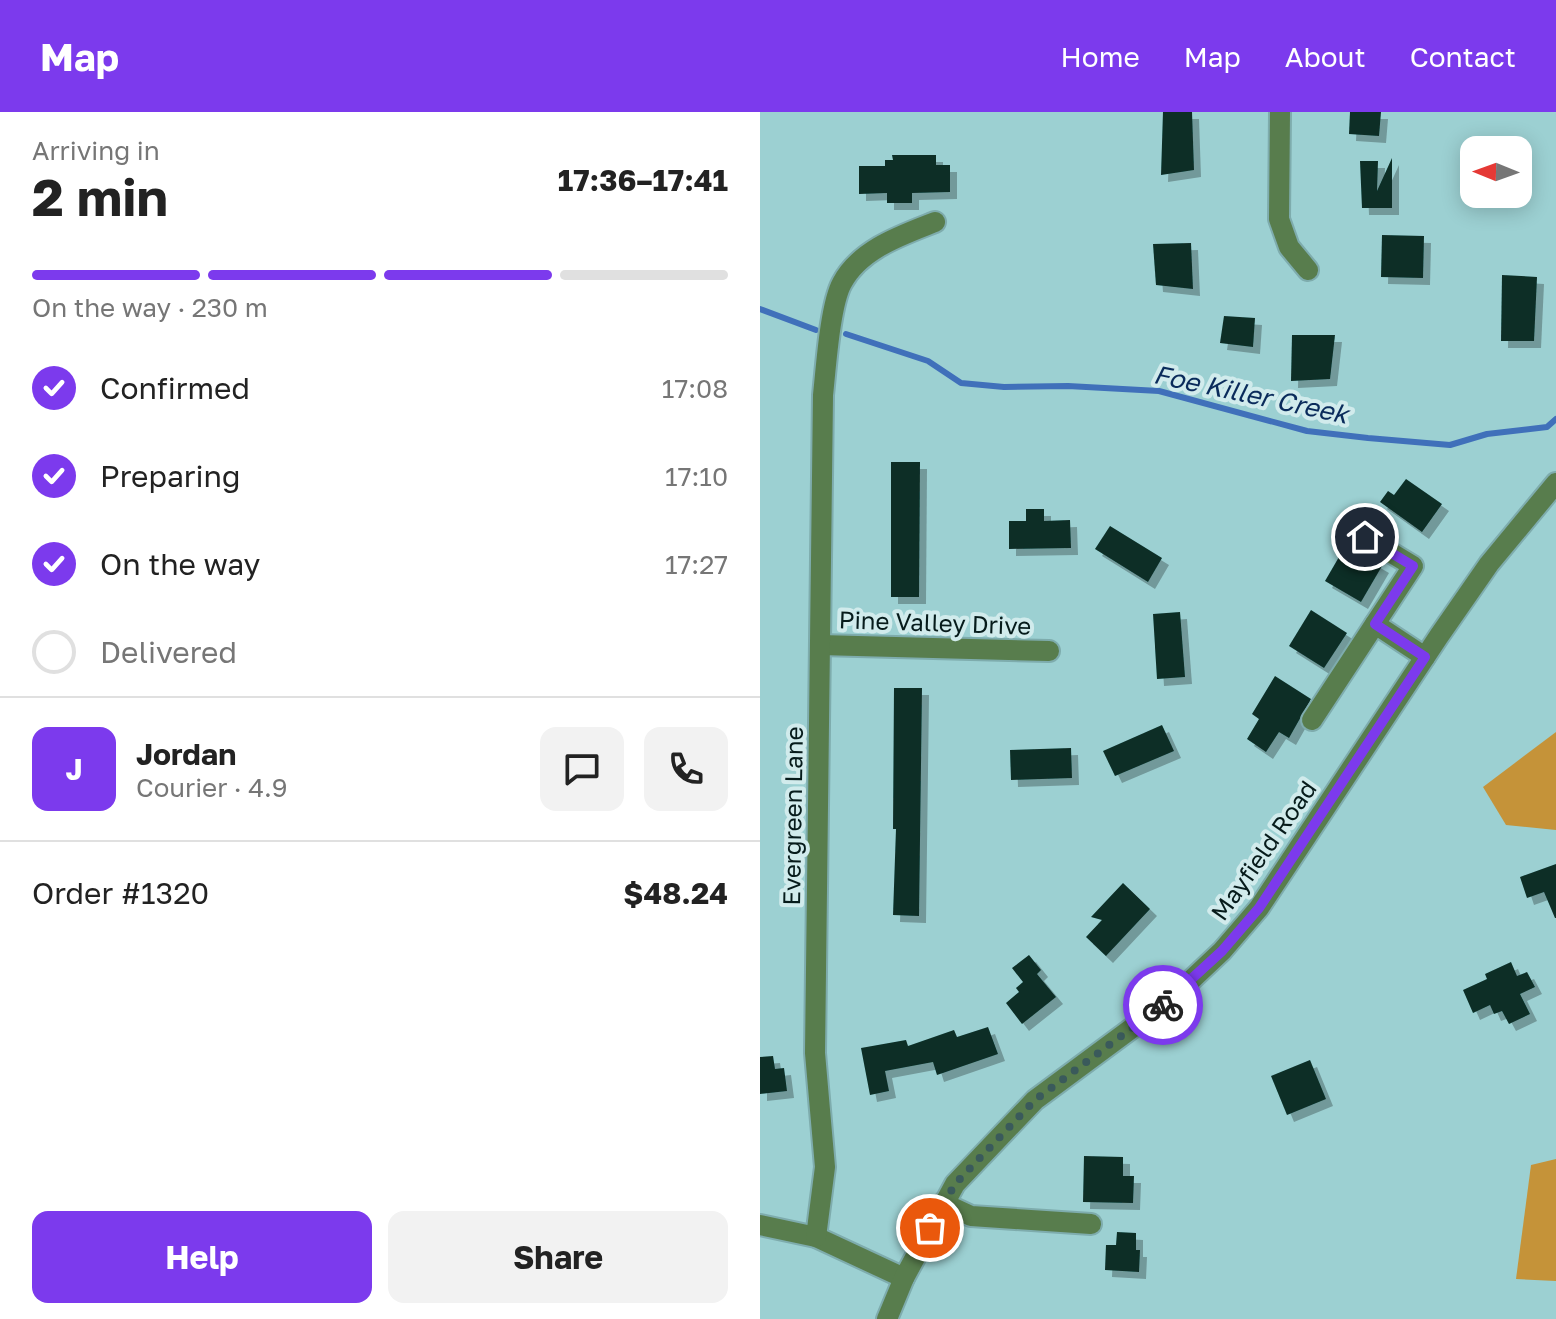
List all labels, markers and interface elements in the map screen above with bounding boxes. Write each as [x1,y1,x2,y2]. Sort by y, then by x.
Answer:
text: Map [40,34,119,79]
text: Home [1061,40,1140,73]
text: Map [1184,40,1241,73]
text: About [1285,40,1366,73]
text: Contact [1410,40,1516,73]
text: Arriving in [32,135,160,166]
north arrow [1460,136,1532,208]
map controls [1460,136,1532,208]
text: 17:36–17:41 [558,162,728,198]
text: 2 min [32,165,168,227]
text: On the way · 230 m [32,292,268,323]
water label: Foe Killer Creek [1151,358,1353,430]
icon: check [32,366,76,410]
text: Confirmed [100,370,250,406]
text: 17:08 [662,373,728,404]
icon: check [32,454,76,498]
text: Preparing [100,458,241,494]
text: 17:10 [665,461,728,492]
pin [1331,503,1399,571]
icon: home [1343,515,1387,559]
icon: check [32,542,76,586]
text: On the way [100,546,260,582]
text: 17:27 [665,549,728,580]
street label: Pine Valley Drive [838,604,1032,640]
text: Delivered [100,634,237,670]
street label: Evergreen Lane [776,726,808,906]
button: chat [540,727,624,811]
button: phone [644,727,728,811]
text: Jordan [136,736,236,772]
text: J [65,751,83,787]
text: Courier · 4.9 [136,772,288,803]
street label: Mayfield Road [1204,775,1322,925]
text: Order #1320 [32,875,209,911]
text: $48.24 [623,875,728,911]
courier [1123,965,1203,1045]
icon: bike [1141,983,1185,1027]
pin [896,1194,964,1262]
icon: bag [908,1206,952,1250]
button: Help [32,1211,372,1303]
button: Share [388,1211,728,1303]

